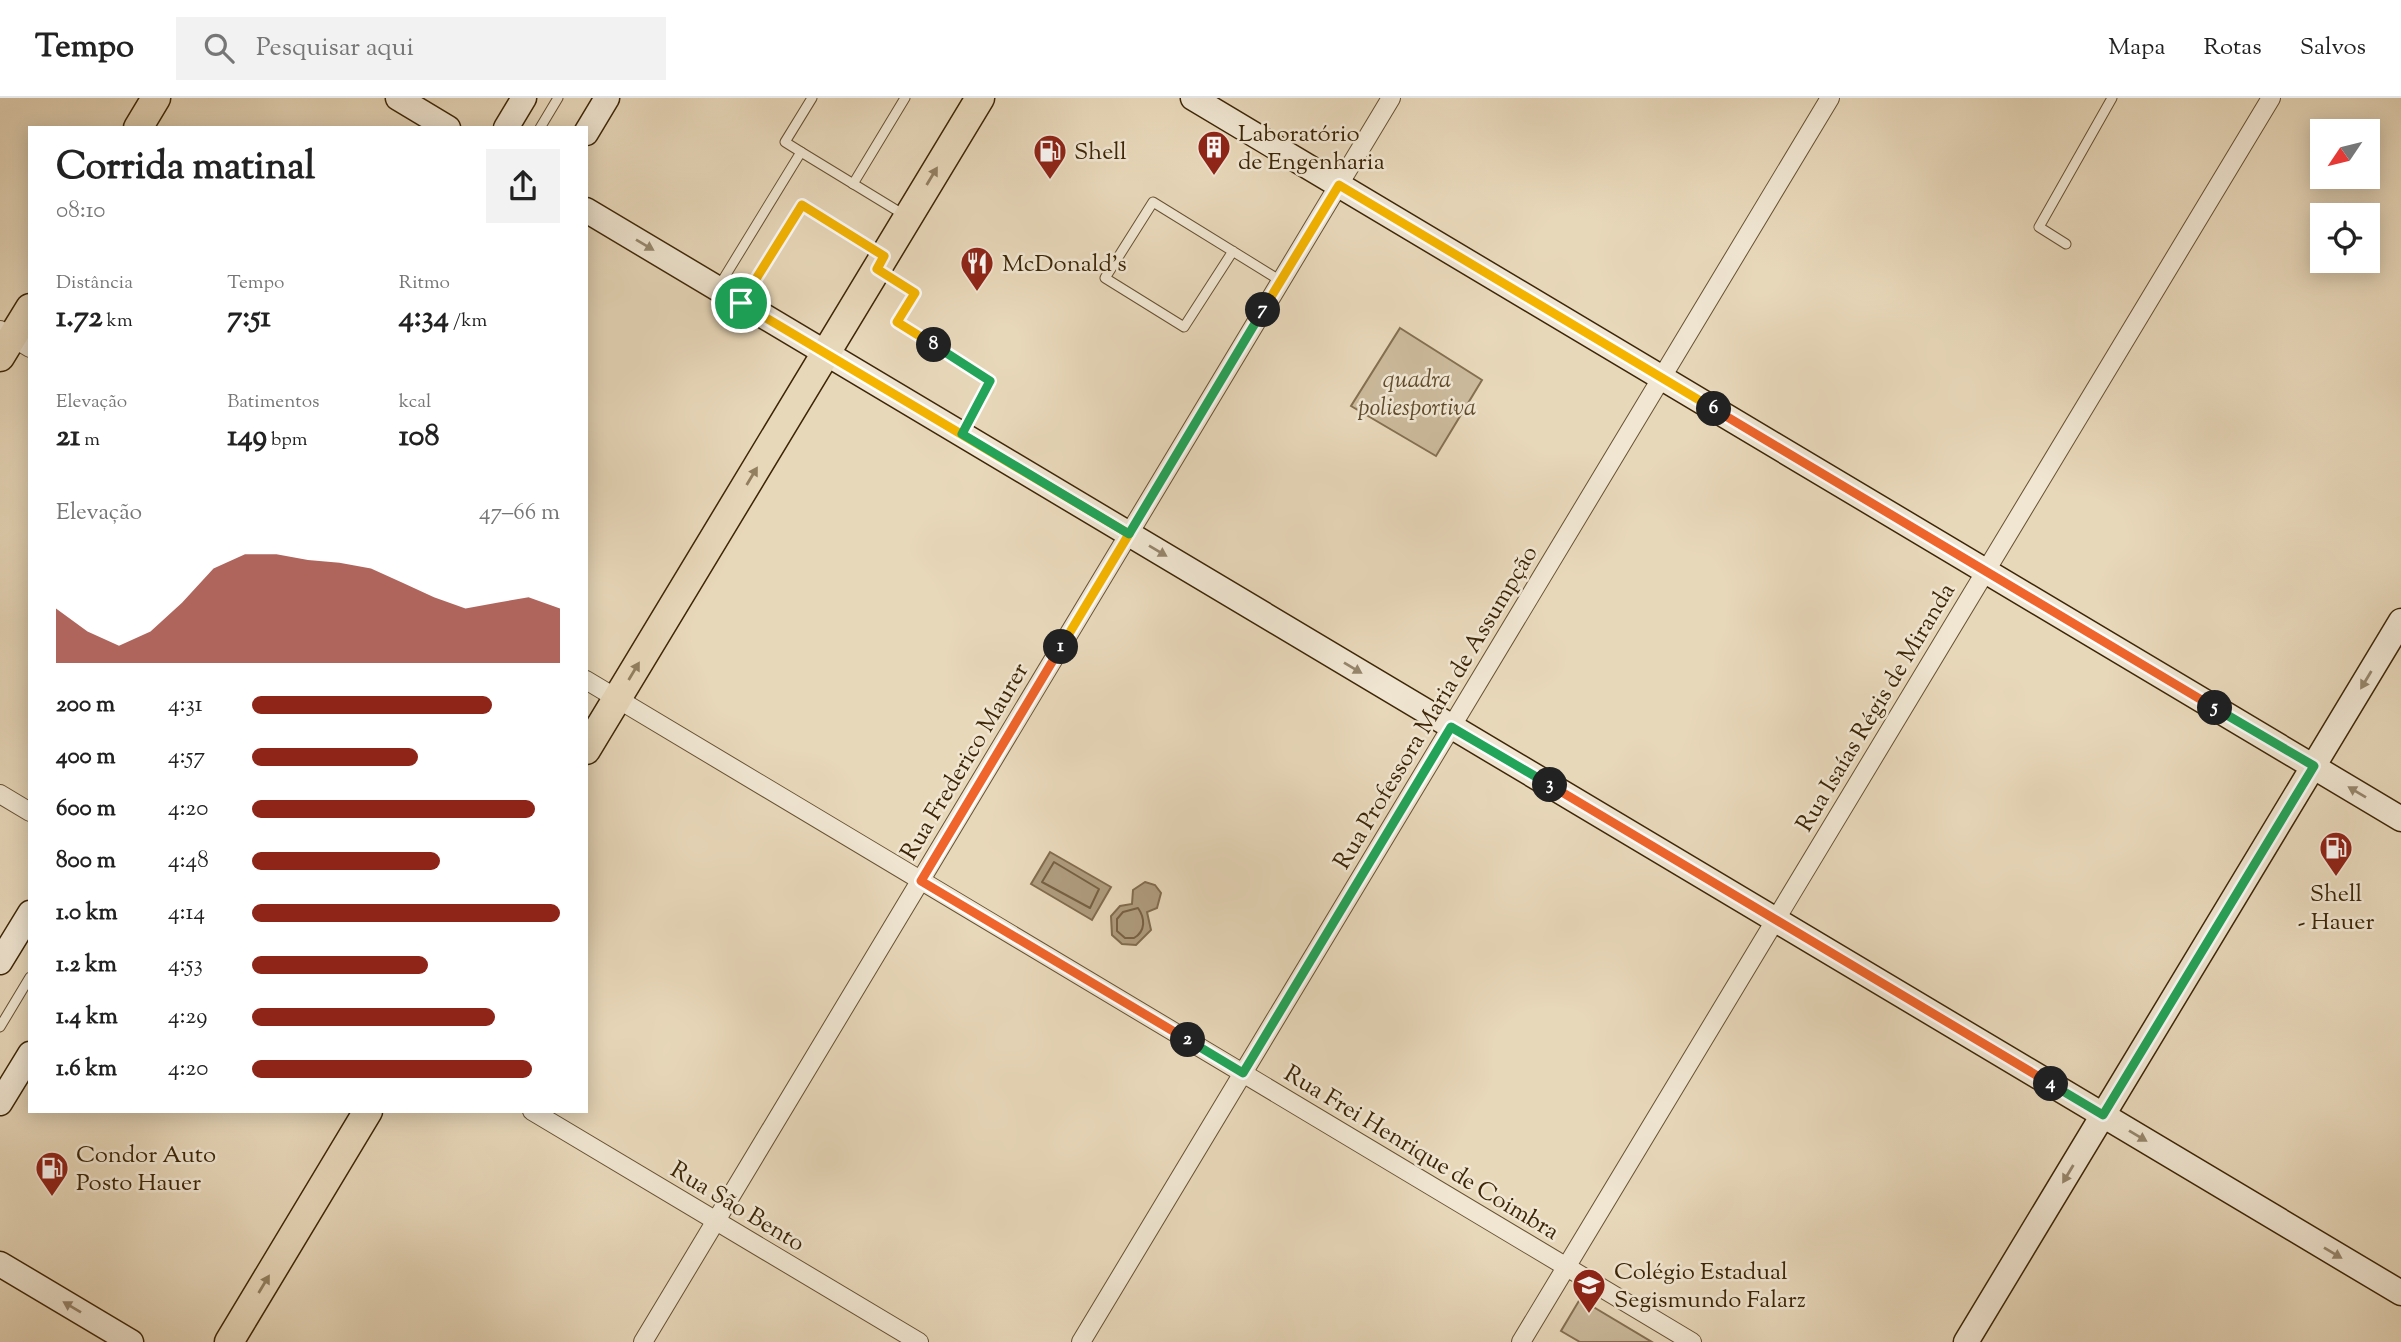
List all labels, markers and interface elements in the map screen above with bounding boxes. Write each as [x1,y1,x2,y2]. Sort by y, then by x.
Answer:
search box [176,17,666,80]
text: Tempo [35,24,134,72]
icon: search [200,29,238,67]
text: Pesquisar aqui [256,30,414,67]
text: Mapa [2108,31,2166,65]
text: Rotas [2204,31,2262,65]
text: Salvos [2300,31,2366,65]
place label: Laboratório de Engenharia [1238,118,1385,180]
north arrow [2310,119,2380,189]
map controls [2310,119,2380,273]
building icon: Laboratório de Engenharia [1195,128,1233,177]
fuel station icon: Shell [1031,132,1069,181]
place label: Shell [1074,136,1127,170]
text: Corrida matinal [56,142,315,196]
button: share [486,149,560,223]
one-way arrow [926,167,939,186]
text: 08:10 [56,195,105,228]
button: locate [2310,203,2380,273]
one-way arrow [635,239,654,252]
restaurant icon: McDonald's [958,244,996,293]
place label: McDonald's [1002,248,1127,282]
text: Distância [56,270,133,297]
text: Tempo [227,270,284,297]
text: Ritmo [399,270,450,297]
pin [711,273,771,333]
icon: arrive [722,284,760,322]
pin: 7 [1246,292,1280,328]
text: 7 [1258,296,1267,323]
text: 1.72 [56,297,103,340]
text: 7:51 [227,297,271,340]
text: 4:34 [399,297,449,340]
text: km [103,308,133,335]
text: /km [449,308,487,335]
pin: 8 [916,328,951,362]
text: 8 [929,331,938,358]
park label: quadra poliesportiva [1358,364,1476,426]
text: Elevação [56,389,127,416]
text: Batimentos [227,389,320,416]
text: kcal [399,389,431,416]
pin: 6 [1696,392,1732,426]
text: 6 [1709,395,1718,422]
text: 21 [56,416,80,459]
text: 149 [227,416,267,459]
text: 108 [399,416,439,459]
text: m [80,427,100,454]
text: bpm [267,427,307,454]
one-way arrow [745,466,758,485]
text: Elevação [56,497,142,530]
text: 47–66 m [479,497,560,530]
street label: Rua Professora Maria de Assumpção [1326,540,1547,876]
one-way arrow [1148,545,1167,558]
street label: Rua Isaías Régis de Miranda [1789,577,1965,839]
pin: 1 [1044,630,1078,664]
text: 1 [1057,633,1064,660]
street label: Rua Frederico Maurer [893,657,1038,867]
one-way arrow [628,661,640,680]
one-way arrow [1344,662,1363,674]
one-way arrow [2359,670,2372,689]
text: 200 m [56,689,115,722]
text: 4:31 [168,689,203,722]
pin: 5 [2198,690,2232,726]
text: 5 [2211,694,2218,721]
text: 400 m [56,741,116,774]
text: 4:57 [168,741,205,774]
pin: 3 [1532,768,1568,802]
text: 3 [1546,771,1553,798]
one-way arrow [2348,786,2367,799]
text: 600 m [56,793,116,826]
text: 4:20 [168,793,209,826]
fuel station icon: Shell - Hauer [2317,829,2355,878]
text: 800 m [56,845,116,878]
text: 4:48 [168,845,209,878]
place label: Shell - Hauer [2298,878,2375,940]
text: 1.0 km [56,897,118,930]
text: 4:14 [168,897,205,930]
text: 1.2 km [56,949,117,982]
text: 4:53 [168,949,203,982]
text: 1.4 km [56,1001,118,1034]
text: 4:29 [168,1001,208,1034]
pin: 2 [1170,1023,1206,1058]
text: 2 [1183,1026,1192,1053]
text: 1.6 km [56,1053,117,1086]
text: 4:20 [168,1053,209,1086]
street label: Rua Frei Henrique de Coimbra [1277,1058,1565,1250]
pin: 4 [2034,1066,2068,1102]
text: 4 [2046,1070,2055,1097]
one-way arrow [2128,1130,2147,1142]
place label: Condor Auto Posto Hauer [76,1139,216,1201]
fuel station icon: Condor Auto Posto Hauer [33,1149,71,1198]
street label: Rua São Bento [663,1154,811,1261]
one-way arrow [2061,1164,2074,1183]
one-way arrow [2323,1246,2342,1259]
place label: Colégio Estadual Segismundo Falarz [1614,1256,1806,1318]
school or university icon: Colégio Estadual Segismundo Falarz [1570,1266,1608,1315]
one-way arrow [258,1274,271,1293]
one-way arrow [63,1301,82,1313]

